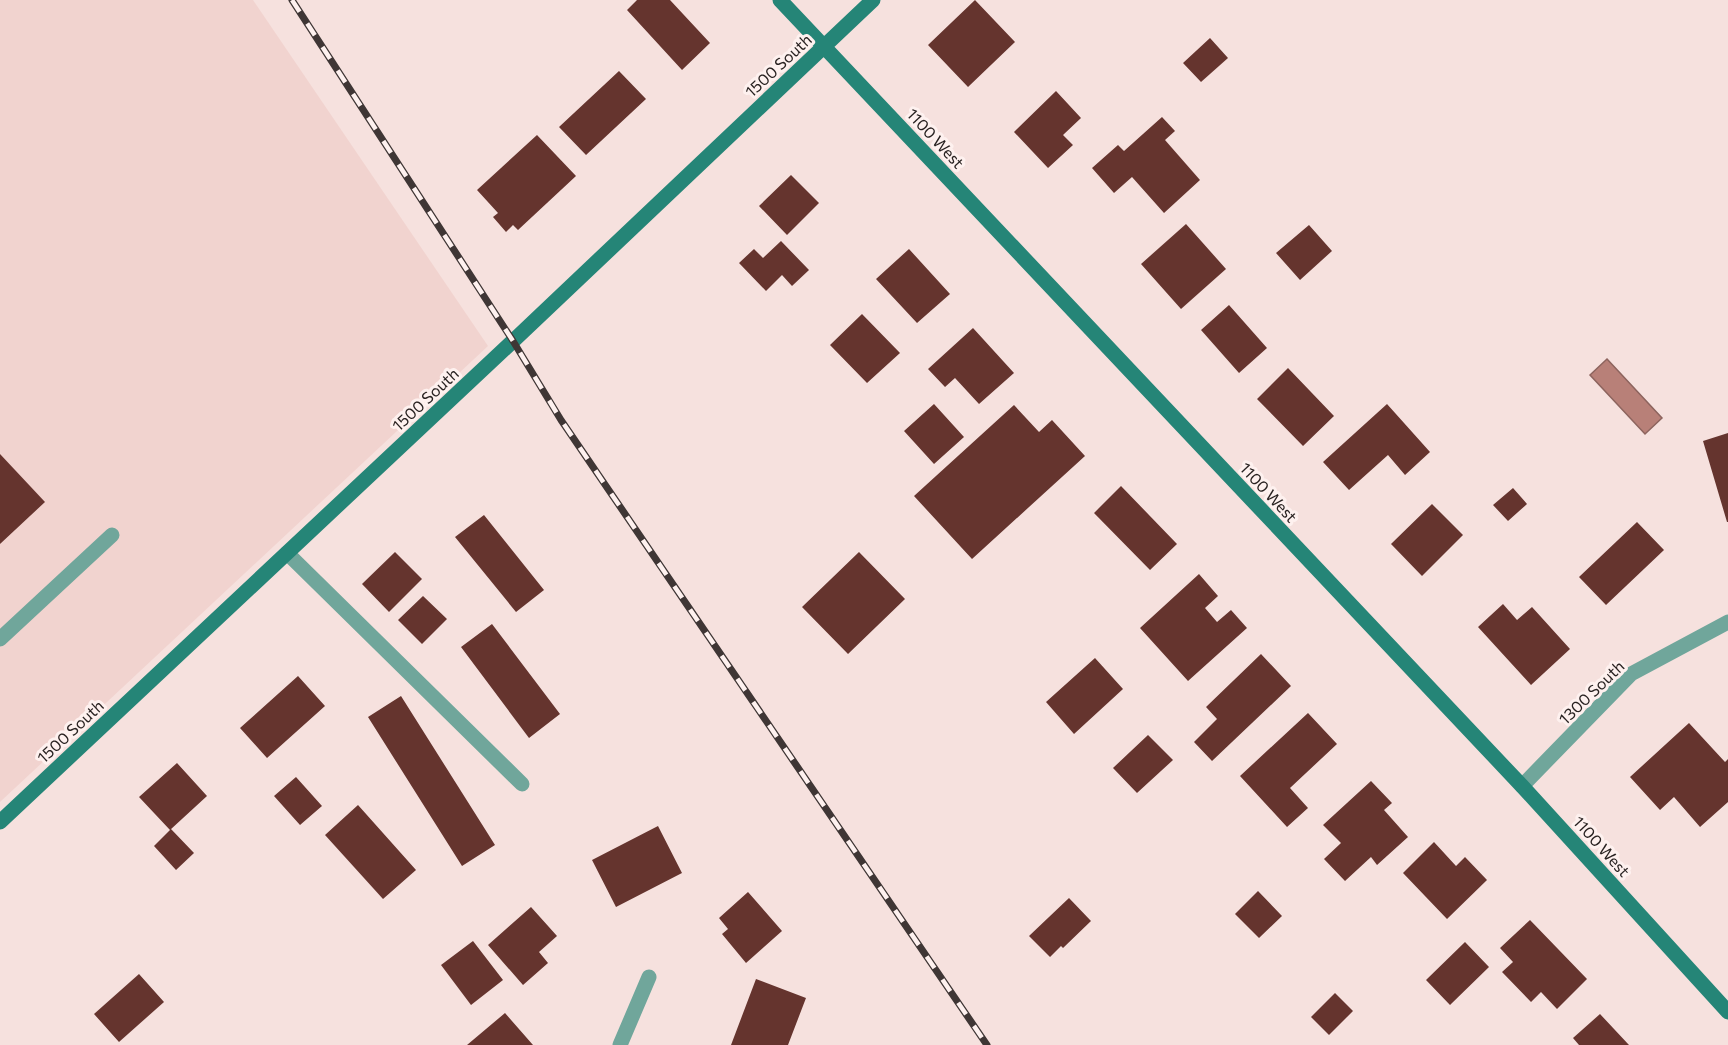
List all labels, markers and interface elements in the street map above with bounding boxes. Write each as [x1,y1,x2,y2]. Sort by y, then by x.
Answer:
street label: 1500 South [741,30,815,100]
street label: 1100 West [903,104,969,172]
street label: 1500 South [388,364,462,434]
street label: 1100 West [1236,458,1302,526]
street label: 1300 South [1554,656,1628,728]
street label: 1500 South [33,696,107,766]
street label: 1100 West [1570,812,1634,881]

